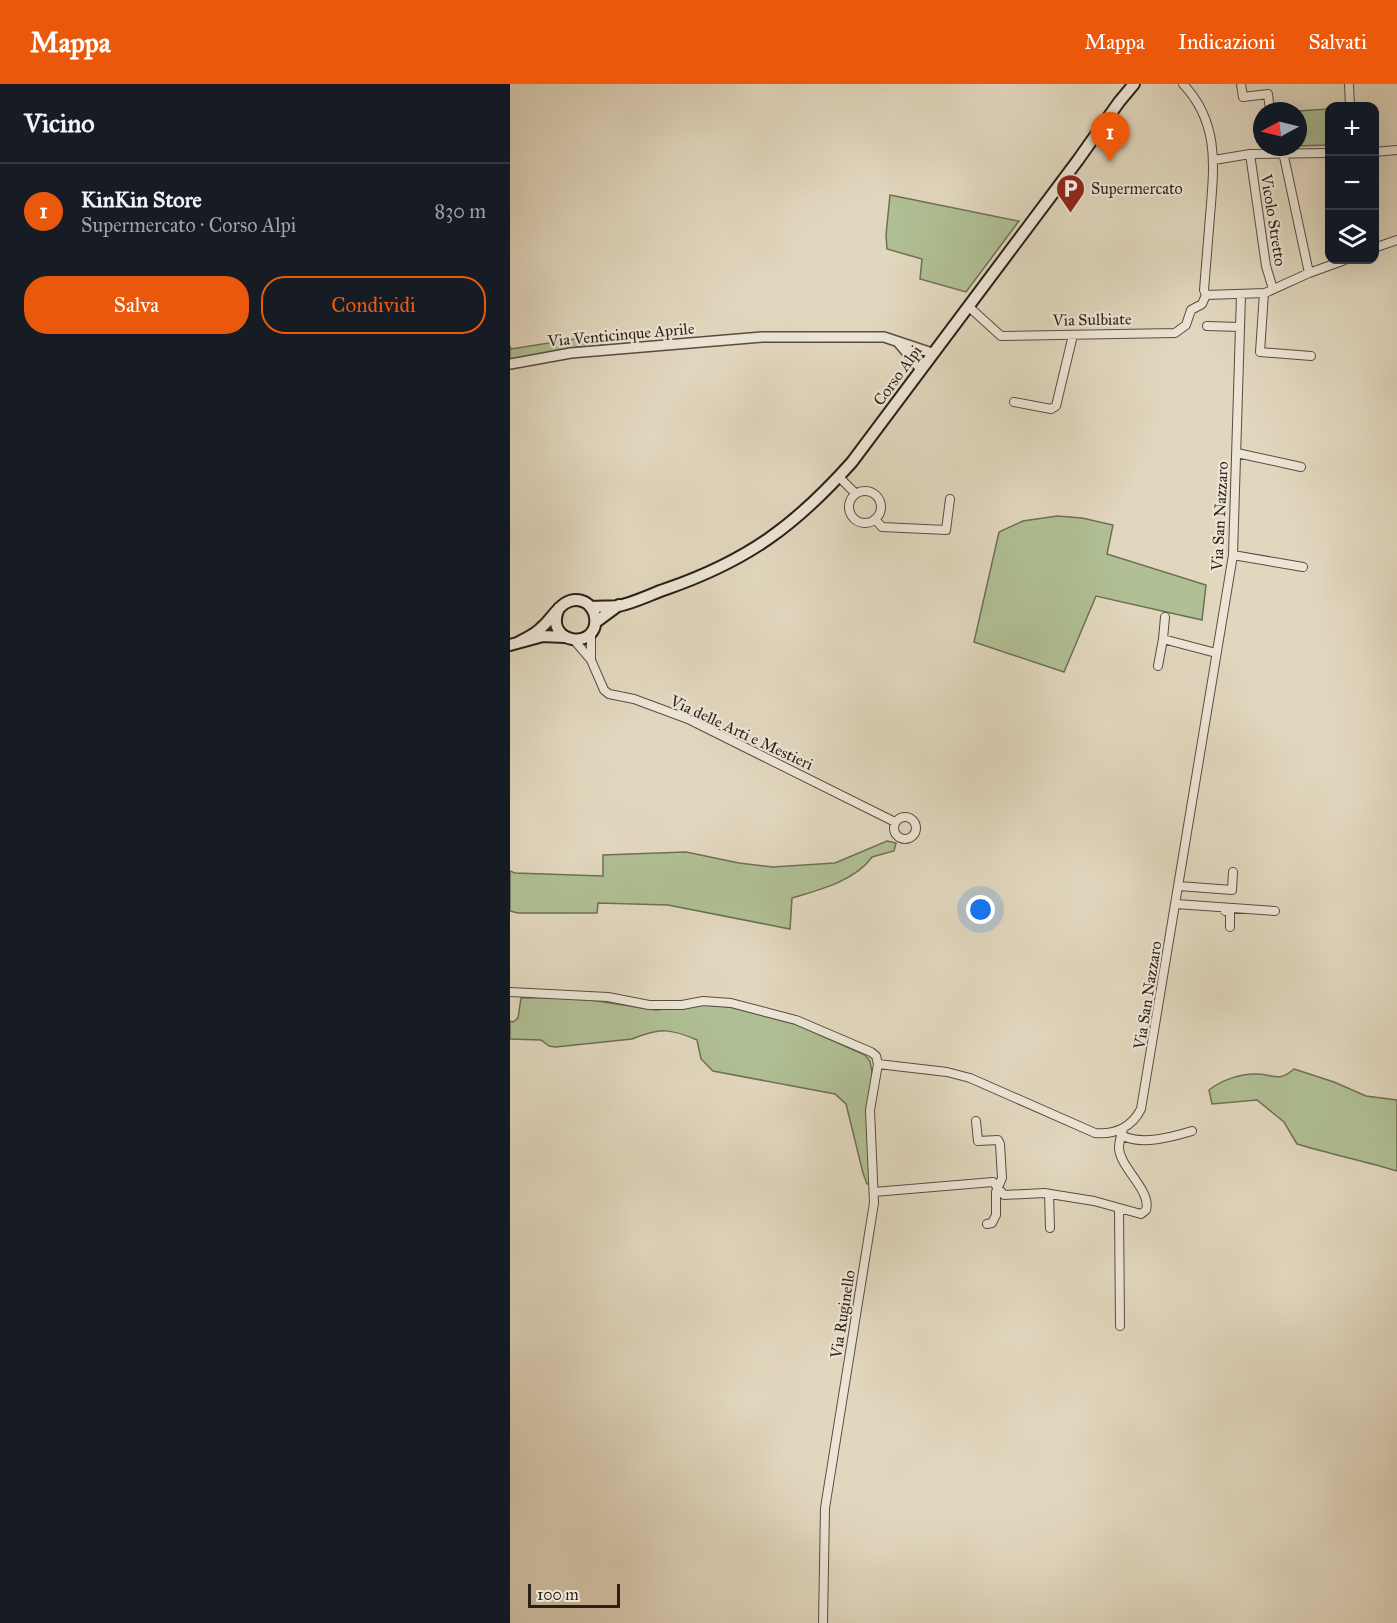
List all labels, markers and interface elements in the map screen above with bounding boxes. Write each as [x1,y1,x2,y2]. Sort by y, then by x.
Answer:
text: Mappa [30,25,111,60]
text: Mappa [1085,29,1145,55]
text: Indicazioni [1178,29,1276,55]
text: Salvati [1309,29,1367,55]
north arrow [1253,102,1307,156]
map controls [1325,102,1379,264]
button: + [1325,102,1379,156]
text: Vicino [24,107,95,139]
pin: 1 [1090,112,1130,162]
button: − [1325,156,1379,210]
parking icon: Supermercato [1054,172,1086,214]
street label: Vicolo Stretto [1257,172,1290,268]
place label: Supermercato [1091,179,1183,198]
text: KinKin Store [81,186,202,213]
text: 1 [40,199,47,223]
text: 830 m [435,199,486,223]
button: layers [1325,210,1379,264]
text: Supermercato · Corso Alpi [81,213,296,237]
button: Salva [24,276,249,334]
button: Condividi [261,276,486,334]
street label: Via Sulbiate [1051,309,1132,330]
street label: Via Venticinque Aprile [546,319,696,351]
street label: Corso Alpi [869,341,926,409]
street label: Via San Nazzaro [1207,461,1232,572]
street label: Via delle Arti e Mestieri [666,691,817,774]
your location [966,895,995,924]
street label: Via San Nazzaro [1129,940,1165,1052]
street label: Via Ruginello [826,1268,860,1361]
scale bar [528,1581,620,1608]
text: 100 m [537,1585,579,1604]

